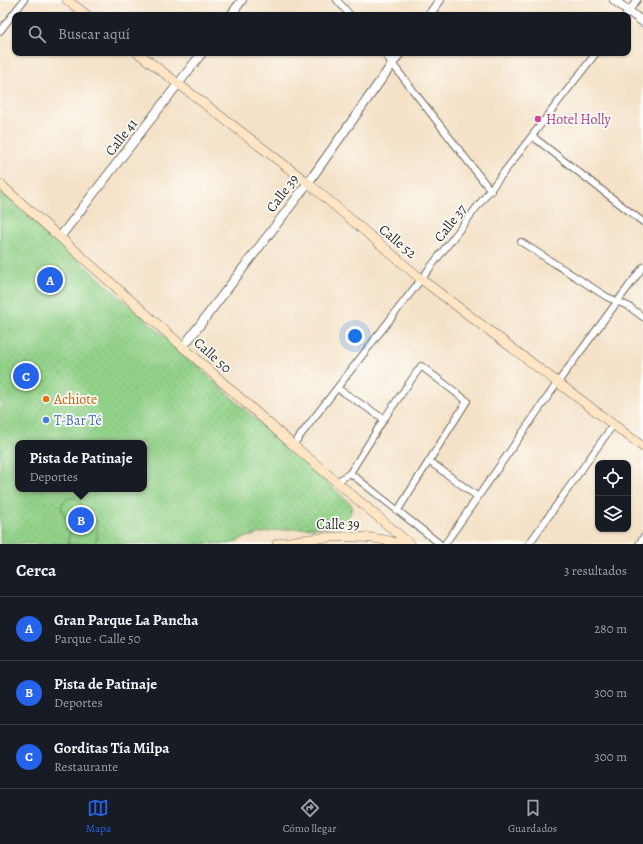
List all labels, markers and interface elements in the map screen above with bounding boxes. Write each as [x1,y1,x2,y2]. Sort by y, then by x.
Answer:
search box [12,12,631,56]
icon: search [26,23,48,45]
text: Buscar aquí [58,24,130,44]
place label: Hotel Holly [546,110,611,129]
marker: Hotel Holly [533,114,543,124]
street label: Calle 41 [101,115,142,160]
street label: Calle 39 [262,170,303,216]
street label: Calle 37 [430,200,471,246]
street label: Calle 52 [375,220,421,263]
pin: A [37,265,63,295]
your location [345,326,365,346]
street label: Calle 50 [190,333,236,377]
pin: C [13,361,39,391]
place label: Achiote [53,390,97,409]
marker: Achiote [41,394,51,404]
place label: T-Bar Té [54,411,102,430]
marker: T-Bar Té [41,415,51,425]
popup [15,440,147,492]
text: Pista de Patinaje [29,448,133,468]
map controls [595,460,631,532]
button: locate [595,460,631,496]
text: Deportes [29,468,78,485]
button: layers [595,496,631,532]
pin: B [68,505,94,535]
street label: Calle 39 [316,515,360,534]
text: Cerca [16,559,56,582]
text: 3 resultados [564,562,627,579]
text: Gran Parque La Pancha [54,610,199,630]
text: A [25,620,33,637]
text: 280 m [594,620,627,637]
text: Parque · Calle 50 [54,630,141,647]
text: Pista de Patinaje [54,674,157,694]
text: B [25,684,33,701]
text: 300 m [594,684,627,701]
text: Deportes [54,694,103,711]
text: Gorditas Tía Milpa [54,738,169,758]
text: C [25,748,33,765]
text: 300 m [594,748,627,765]
text: Restaurante [54,758,118,775]
tab: Mapa [86,797,111,836]
tab: Cómo llegar [283,797,336,836]
tab: Guardados [508,797,557,836]

